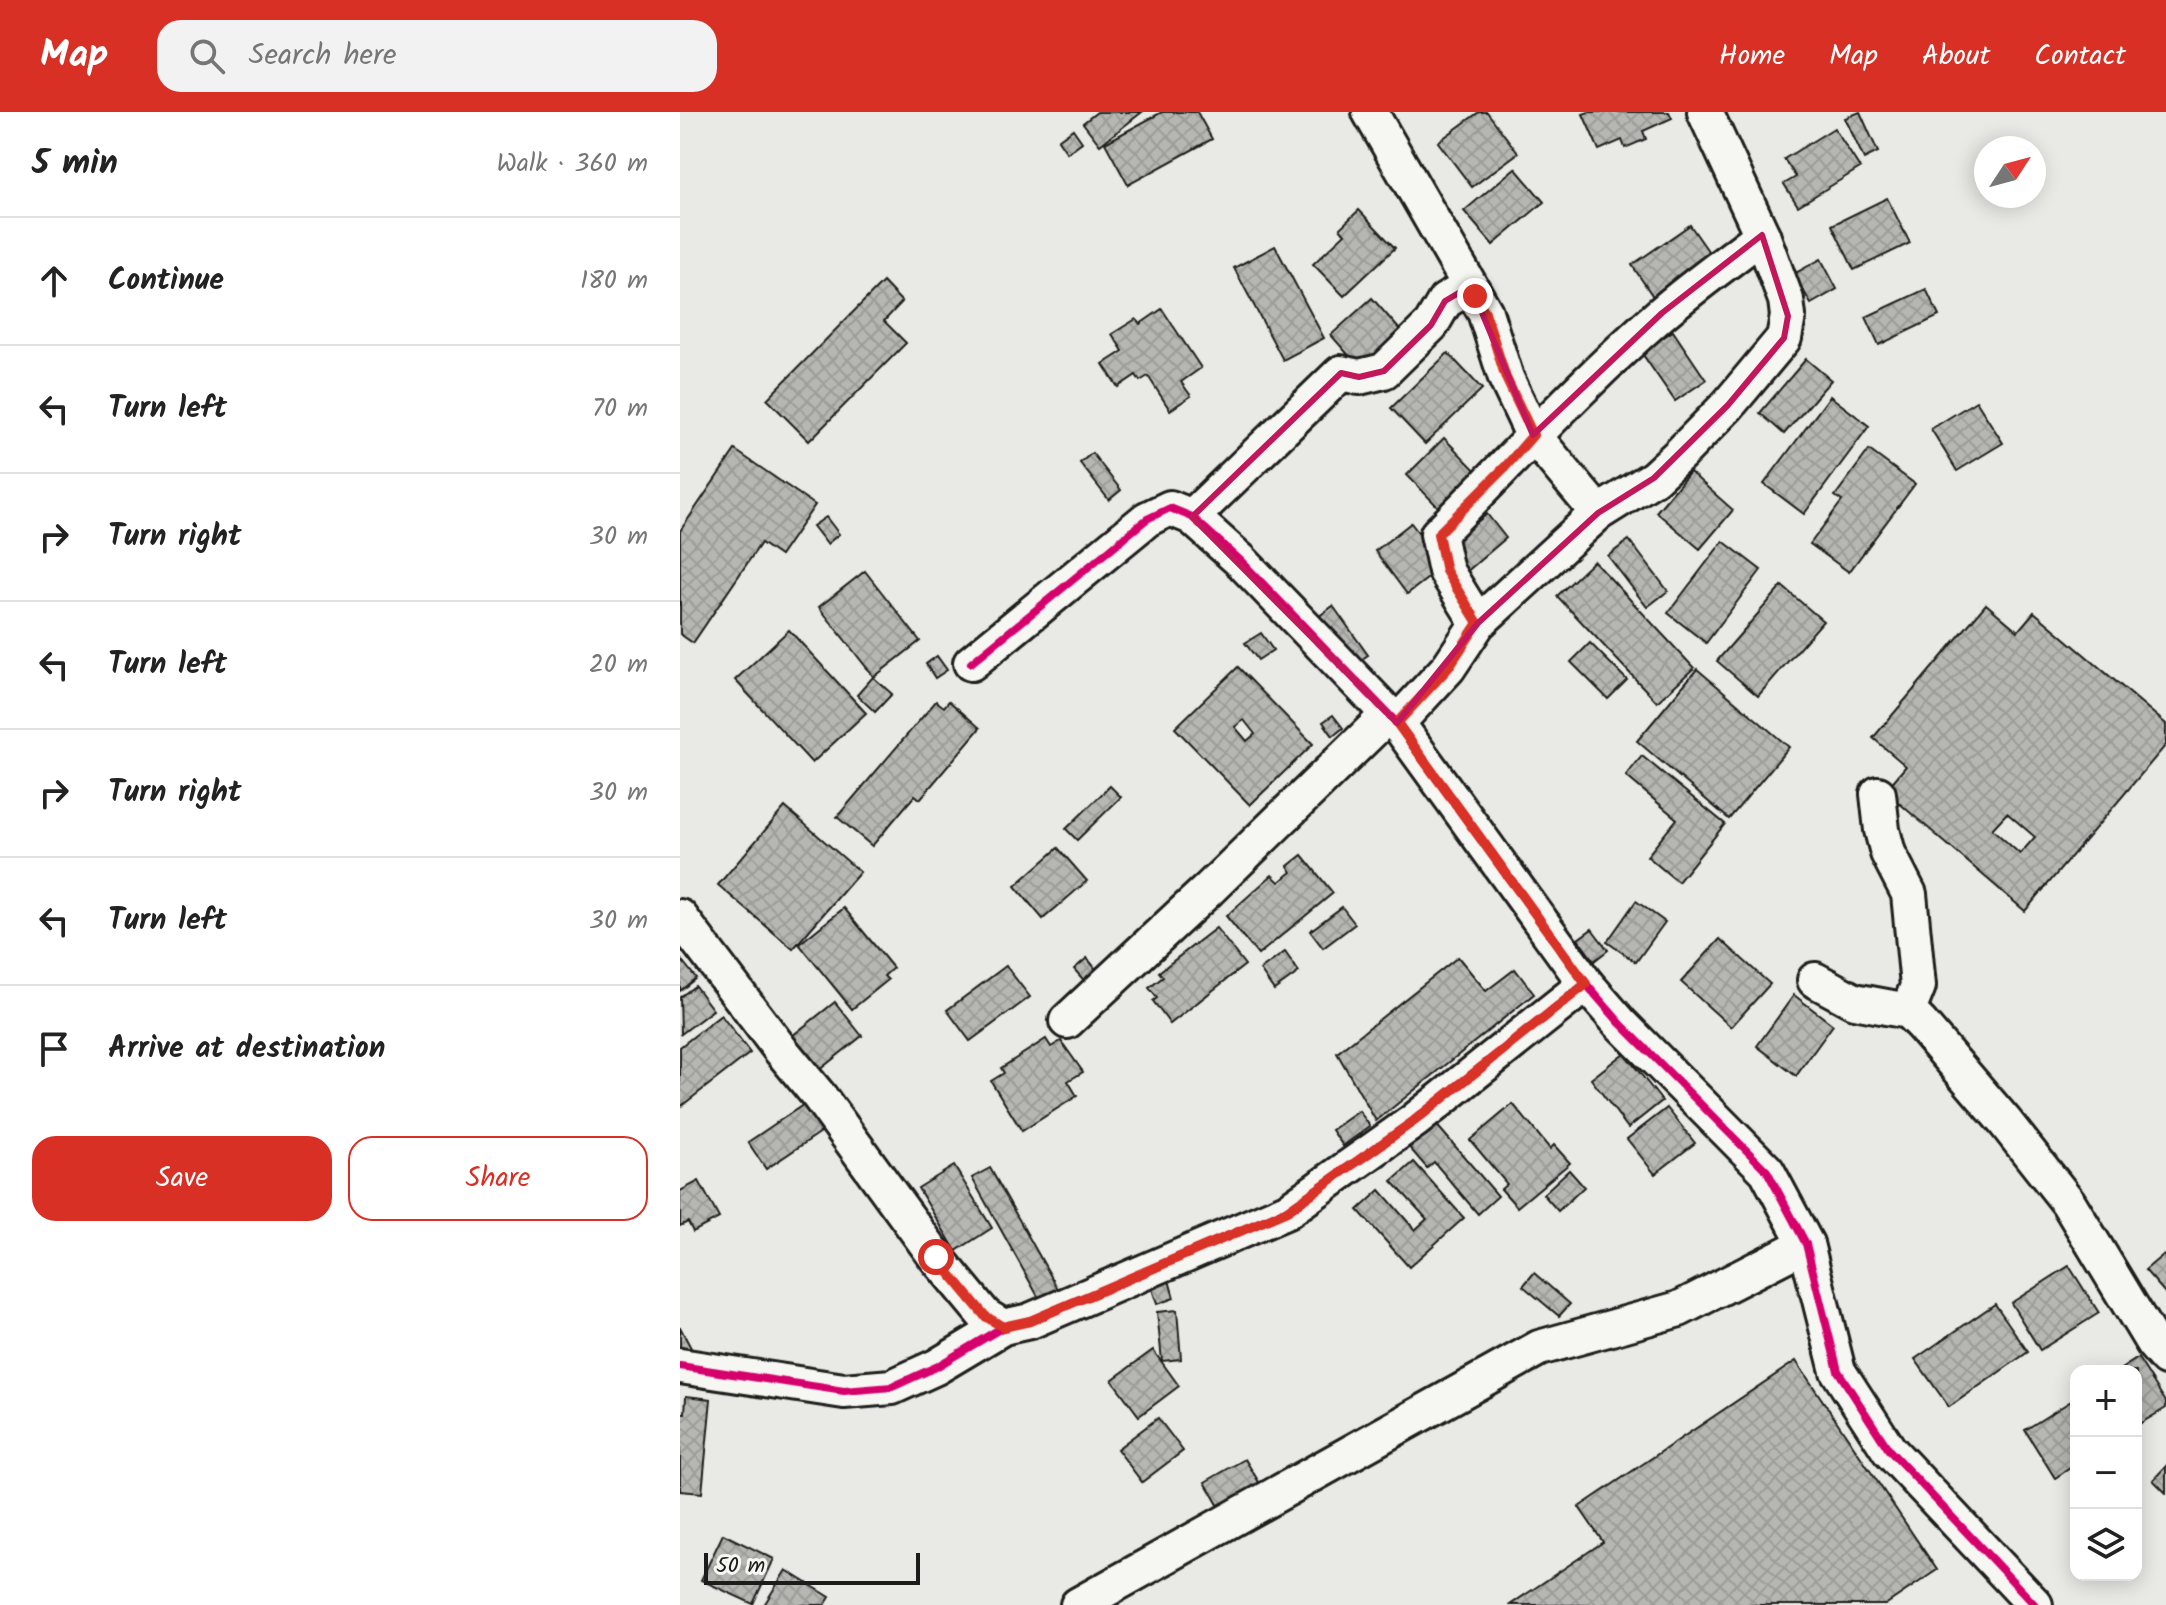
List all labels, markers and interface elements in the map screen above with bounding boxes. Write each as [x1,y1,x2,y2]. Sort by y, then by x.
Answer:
search box [157,20,717,92]
text: Map [40,26,109,86]
text: Search here [249,32,396,80]
icon: search [185,34,229,78]
text: Home [1719,34,1785,79]
text: Map [1829,34,1878,79]
text: About [1922,34,1990,79]
text: Contact [2034,34,2126,79]
north arrow [1974,136,2046,208]
text: 5 min [32,137,118,191]
text: Walk · 360 m [496,143,648,185]
text: Continue [108,257,224,305]
icon: ahead [32,259,76,303]
text: 180 m [580,260,648,302]
route end [1457,278,1493,314]
text: Turn left [108,385,227,433]
icon: left [32,387,76,431]
text: 70 m [592,388,648,430]
text: Turn right [108,513,241,561]
icon: right [32,515,76,559]
text: 30 m [589,516,648,558]
text: Turn left [108,641,227,689]
icon: left [32,643,76,687]
text: 20 m [589,644,648,686]
text: Turn right [108,769,241,817]
icon: right [32,771,76,815]
text: 30 m [589,772,648,814]
text: Turn left [108,897,227,945]
icon: left [32,899,76,943]
text: 30 m [589,900,648,942]
text: Arrive at destination [108,1025,385,1073]
icon: arrive [32,1027,76,1071]
button: Save [32,1136,332,1221]
button: Share [348,1136,648,1221]
route start [918,1239,954,1275]
map controls [2070,1365,2142,1581]
button: + [2070,1365,2142,1437]
button: − [2070,1437,2142,1509]
button: layers [2070,1509,2142,1581]
scale bar [704,1549,920,1585]
text: 50 m [716,1549,765,1584]

